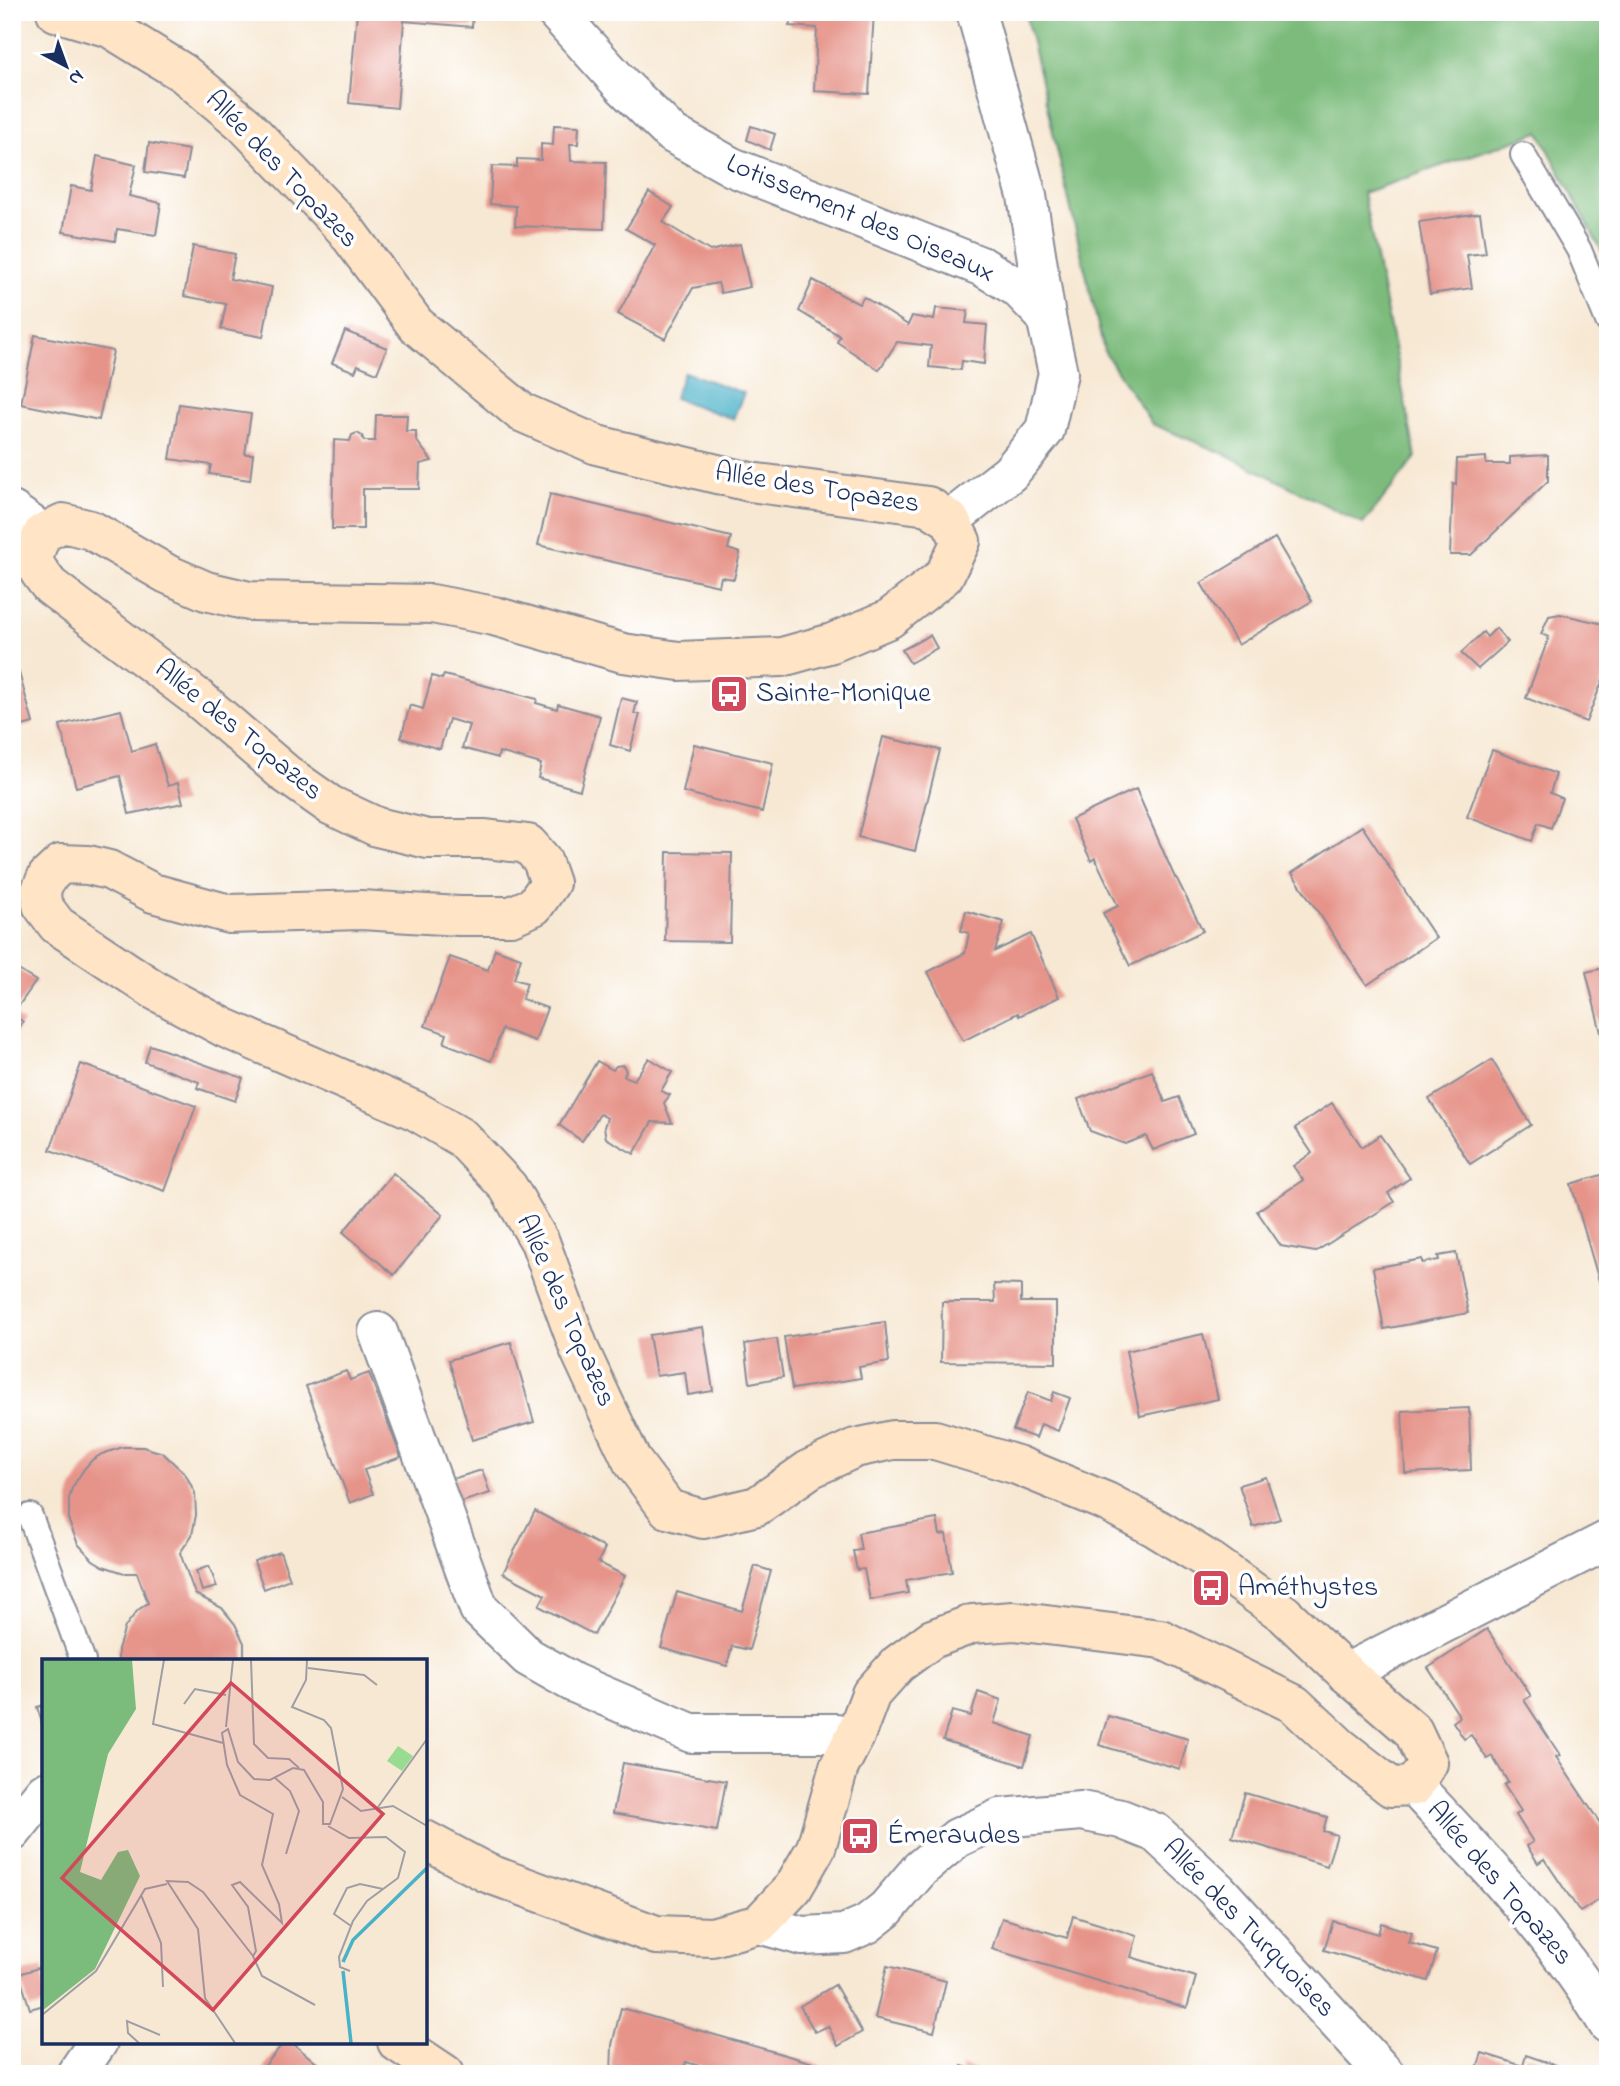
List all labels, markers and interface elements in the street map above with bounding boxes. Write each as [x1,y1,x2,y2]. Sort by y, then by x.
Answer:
north arrow [32,32,102,102]
text: N [62,63,89,91]
street label: Allée des Topazes [194,81,368,259]
street label: Lotissement des Oiseaux [719,144,1001,294]
street label: Allée des Topazes [712,453,922,525]
street label: Allée des Topazes [145,650,331,812]
bus stop icon: Sainte-Monique [708,673,750,715]
place label: Sainte-Monique [756,674,931,715]
street label: Allée des Topazes [504,1208,626,1414]
bus stop icon: Améthystes [1190,1567,1232,1609]
place label: Améthystes [1238,1568,1378,1609]
inset map [42,1659,427,2044]
street label: Allée des Topazes [1416,1793,1582,1975]
bus stop icon: Émeraudes [839,1815,881,1857]
place label: Émeraudes [887,1816,1021,1857]
street label: Allée des Turquoises [1151,1830,1345,2028]

